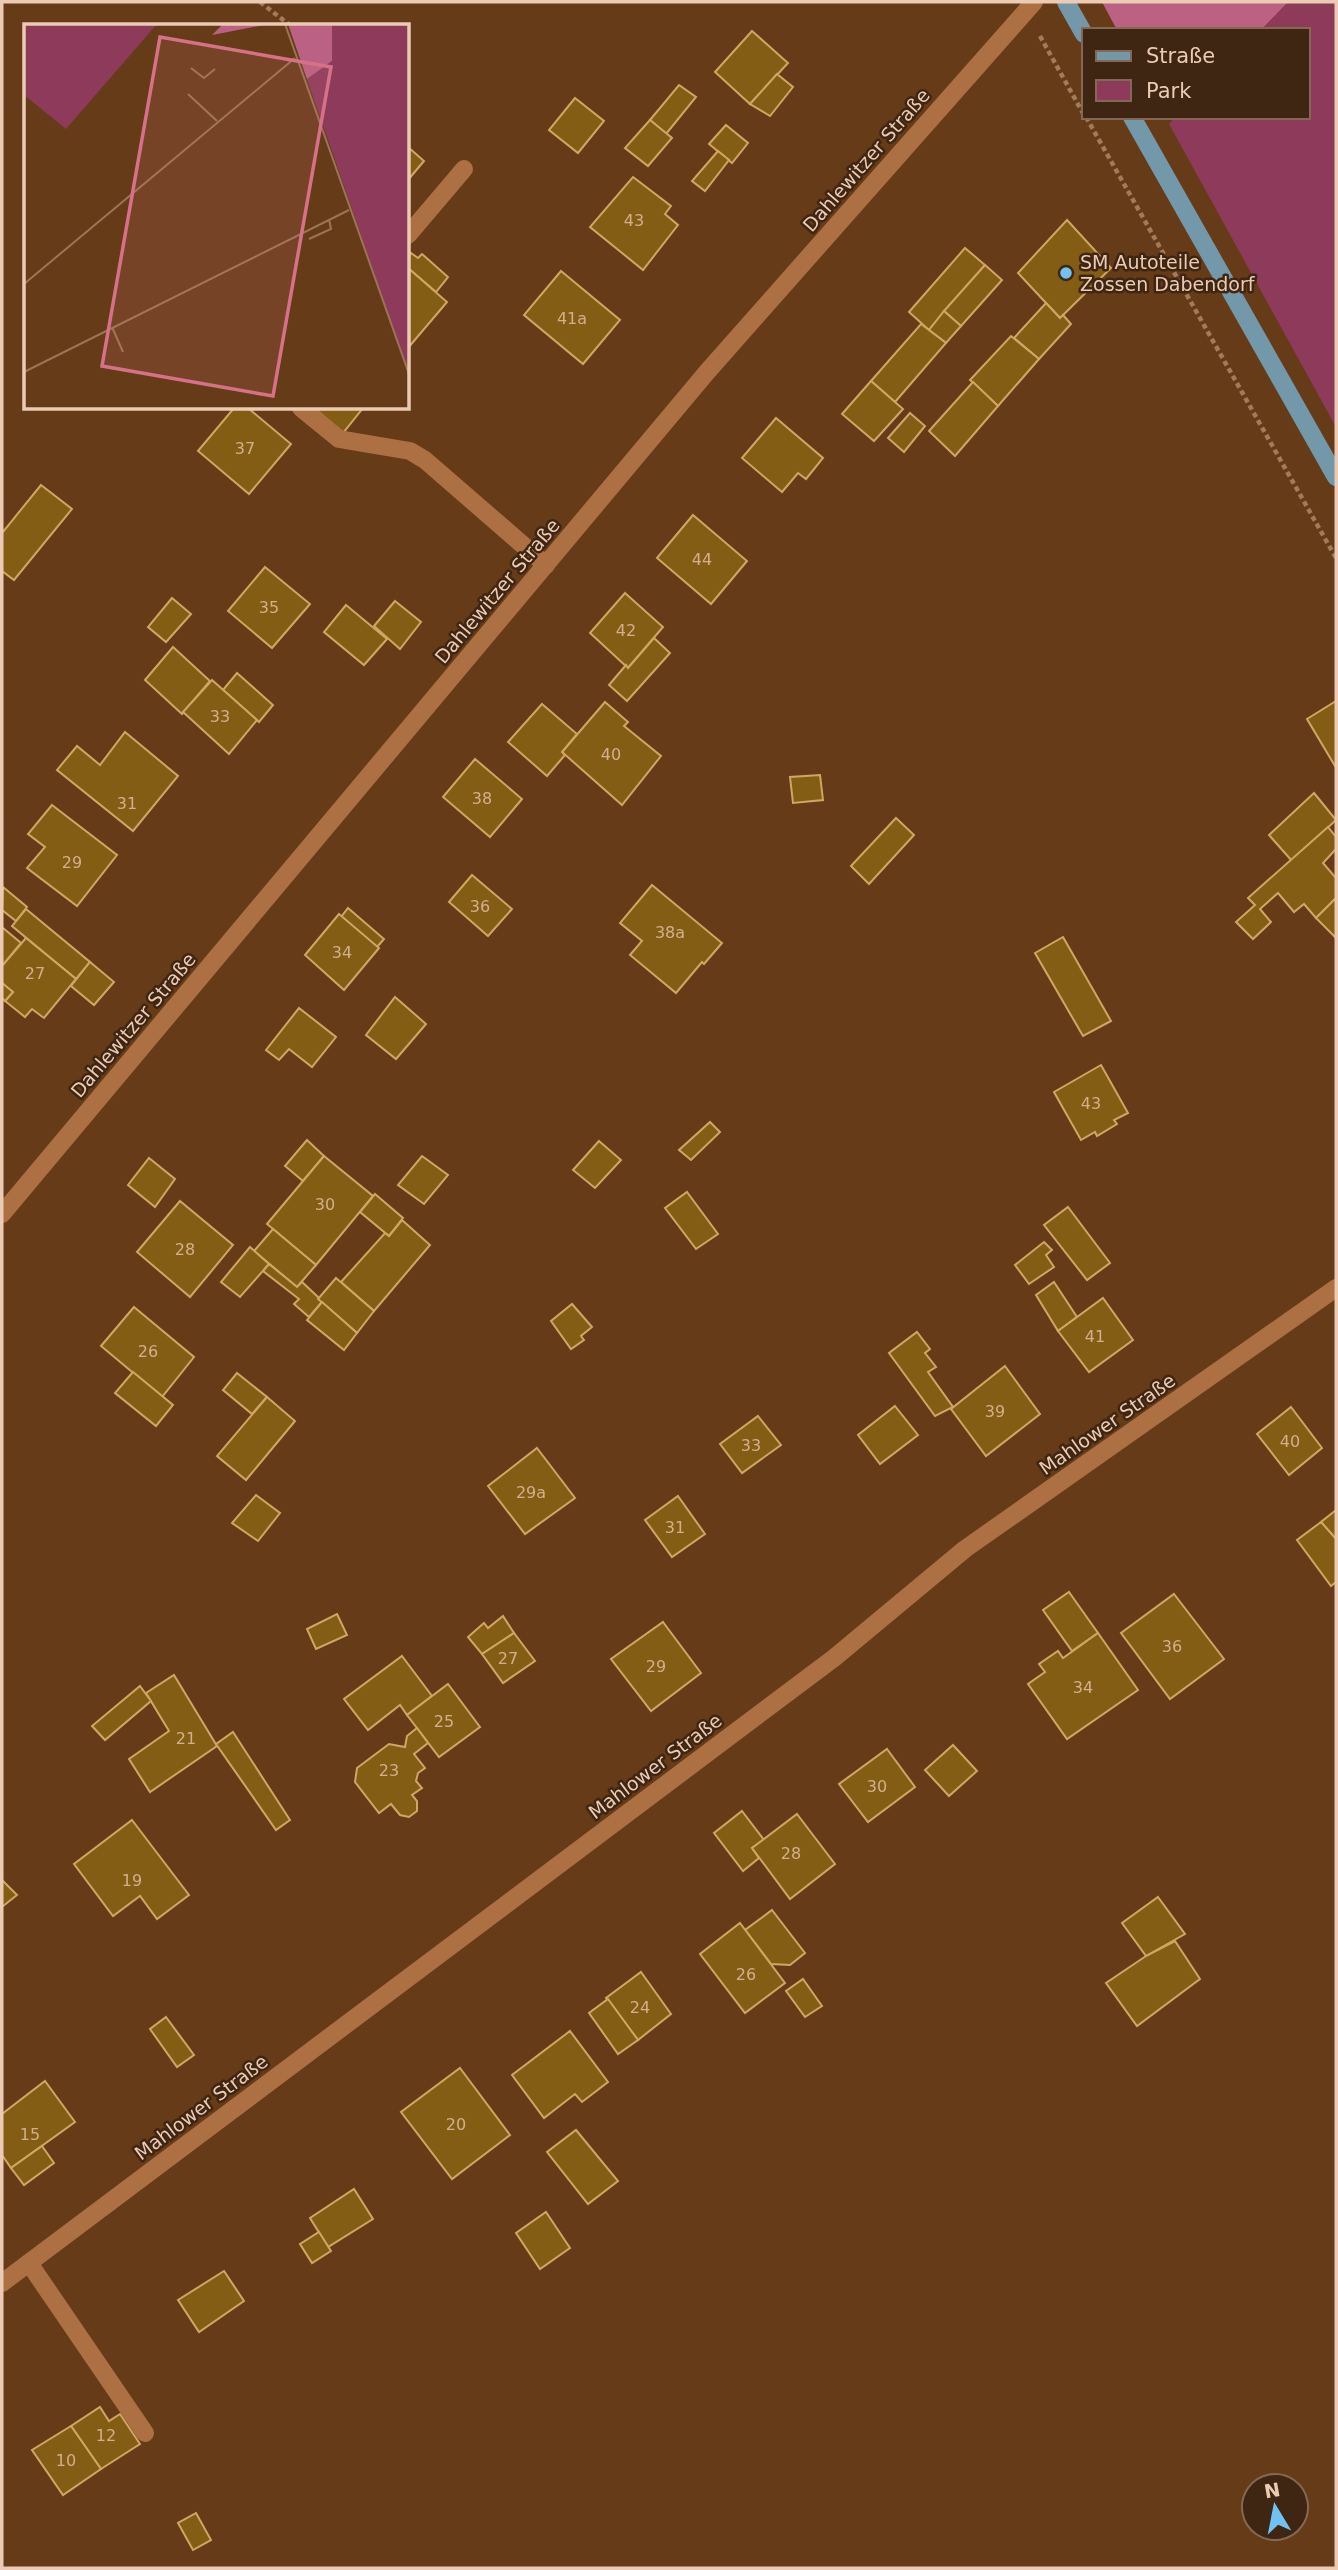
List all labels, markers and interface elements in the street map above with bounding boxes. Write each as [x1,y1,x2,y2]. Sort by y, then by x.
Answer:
inset map [24,24,410,410]
legend [1082,28,1310,119]
text: Straße [1146,44,1215,68]
text: Park [1146,79,1192,103]
street label: Dahlewitzer Straße [798,84,934,236]
house number: 43 [624,211,644,230]
place label: SM Autoteile Zossen Dabendorf [1080,251,1256,295]
marker: SM Autoteile Zossen Dabendorf [1058,265,1074,281]
house number: 41a [557,309,587,328]
house number: 37 [235,439,255,458]
street label: Dahlewitzer Straße [430,514,564,668]
house number: 44 [692,550,712,569]
house number: 35 [259,598,279,617]
house number: 42 [616,621,636,640]
house number: 33 [210,707,230,726]
house number: 40 [601,745,621,764]
house number: 38 [472,789,492,808]
house number: 31 [117,794,137,813]
house number: 29 [62,853,82,872]
house number: 36 [470,897,490,916]
house number: 38a [655,923,685,942]
house number: 34 [332,943,352,962]
street label: Dahlewitzer Straße [66,948,200,1102]
house number: 27 [25,964,45,983]
house number: 43 [1081,1094,1101,1113]
house number: 30 [315,1195,335,1214]
house number: 28 [175,1240,195,1259]
house number: 41 [1085,1327,1105,1346]
house number: 26 [138,1342,158,1361]
street label: Mahlower Straße [1035,1369,1179,1479]
house number: 39 [985,1402,1005,1421]
house number: 40 [1280,1432,1300,1451]
house number: 33 [741,1436,761,1455]
house number: 29a [516,1483,546,1502]
house number: 31 [665,1518,685,1537]
house number: 36 [1162,1637,1182,1656]
house number: 27 [498,1649,518,1668]
house number: 29 [646,1657,666,1676]
house number: 34 [1073,1678,1093,1697]
street label: Mahlower Straße [584,1709,726,1823]
house number: 25 [434,1712,454,1731]
house number: 21 [176,1729,196,1748]
house number: 23 [379,1761,399,1780]
house number: 30 [867,1777,887,1796]
house number: 28 [781,1844,801,1863]
house number: 19 [122,1871,142,1890]
house number: 26 [736,1965,756,1984]
house number: 24 [630,1998,650,2017]
street label: Mahlower Straße [130,2050,272,2164]
house number: 20 [446,2115,466,2134]
house number: 15 [20,2125,40,2144]
house number: 12 [96,2426,116,2445]
house number: 10 [56,2451,76,2470]
north arrow [1240,2472,1310,2542]
text: N [1262,2478,1282,2502]

